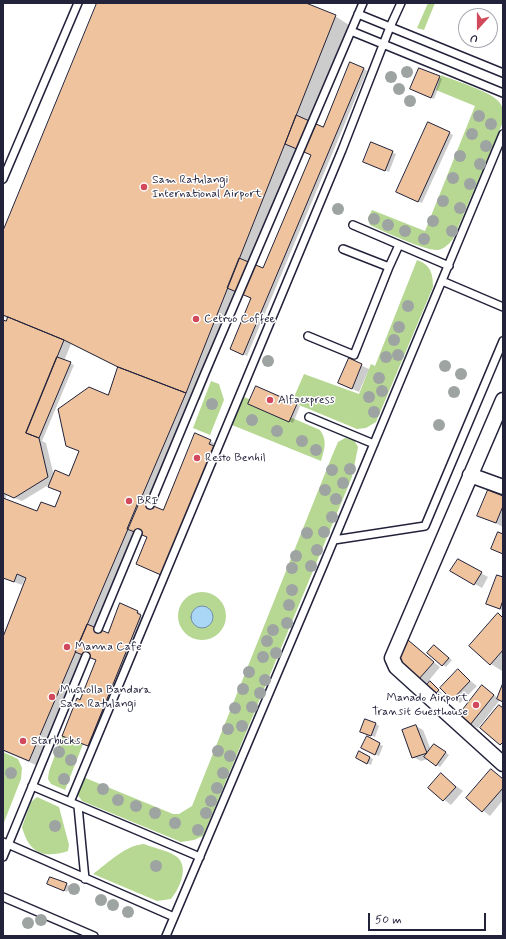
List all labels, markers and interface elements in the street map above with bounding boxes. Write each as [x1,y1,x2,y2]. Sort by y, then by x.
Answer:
north arrow [458,8,498,48]
text: U [468,30,480,46]
place label: Sam Ratulangi International Airport [152,173,262,201]
marker: Sam Ratulangi International Airport [139,182,149,192]
place label: Cetroo Coffee [204,312,275,326]
marker: Cetroo Coffee [191,314,201,324]
place label: Alfaexpress [278,393,335,407]
marker: Alfaexpress [265,395,275,405]
place label: Resto Benhil [205,451,266,465]
marker: Resto Benhil [192,453,202,463]
place label: BRI [137,494,158,508]
marker: BRI [124,496,134,506]
place label: Manna Cafe [75,640,142,654]
marker: Manna Cafe [62,642,72,652]
place label: Musholla Bandara Sam Ratulangi [60,683,151,711]
place label: Manado Airport Transit Guesthouse [372,691,468,719]
marker: Musholla Bandara Sam Ratulangi [47,692,57,702]
marker: Manado Airport Transit Guesthouse [471,700,481,710]
place label: Starbucks [31,734,80,748]
marker: Starbucks [18,736,28,746]
scale bar [370,905,488,931]
text: 50 m [375,912,402,928]

